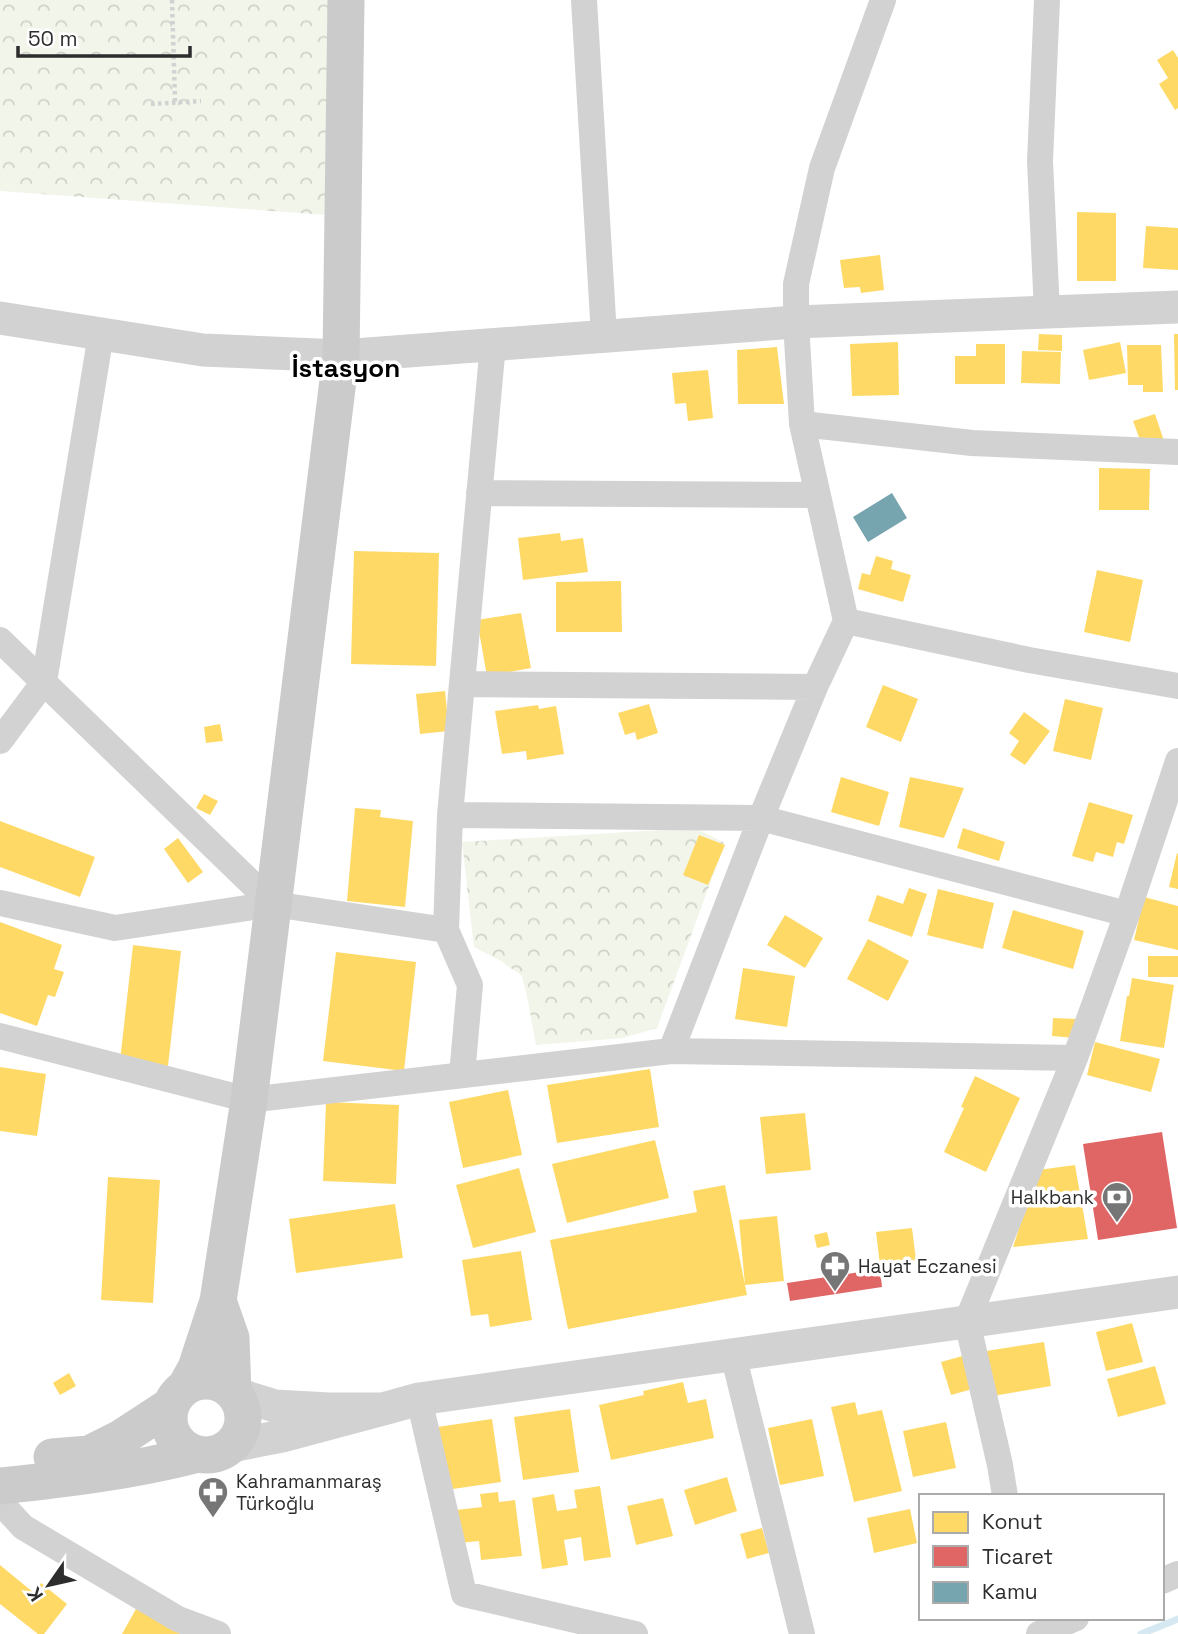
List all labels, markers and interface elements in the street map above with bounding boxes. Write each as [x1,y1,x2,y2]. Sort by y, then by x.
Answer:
scale bar [18,14,189,58]
text: 50 m [28,25,78,52]
district label: İstasyon [292,351,400,385]
bank icon: Halkbank [1100,1180,1134,1224]
place label: Halkbank [1011,1185,1094,1210]
pharmacy icon: Hayat Eczanesi [818,1249,852,1293]
place label: Hayat Eczanesi [858,1254,997,1279]
place label: Kahramanmaraş Türkoğlu [236,1469,382,1516]
pharmacy icon: Kahramanmaraş Türkoğlu [196,1475,230,1519]
legend [919,1494,1164,1620]
text: Konut [982,1508,1043,1535]
text: Ticaret [982,1543,1053,1570]
north arrow [14,1550,84,1620]
text: Kamu [982,1578,1038,1605]
text: K [22,1582,49,1606]

